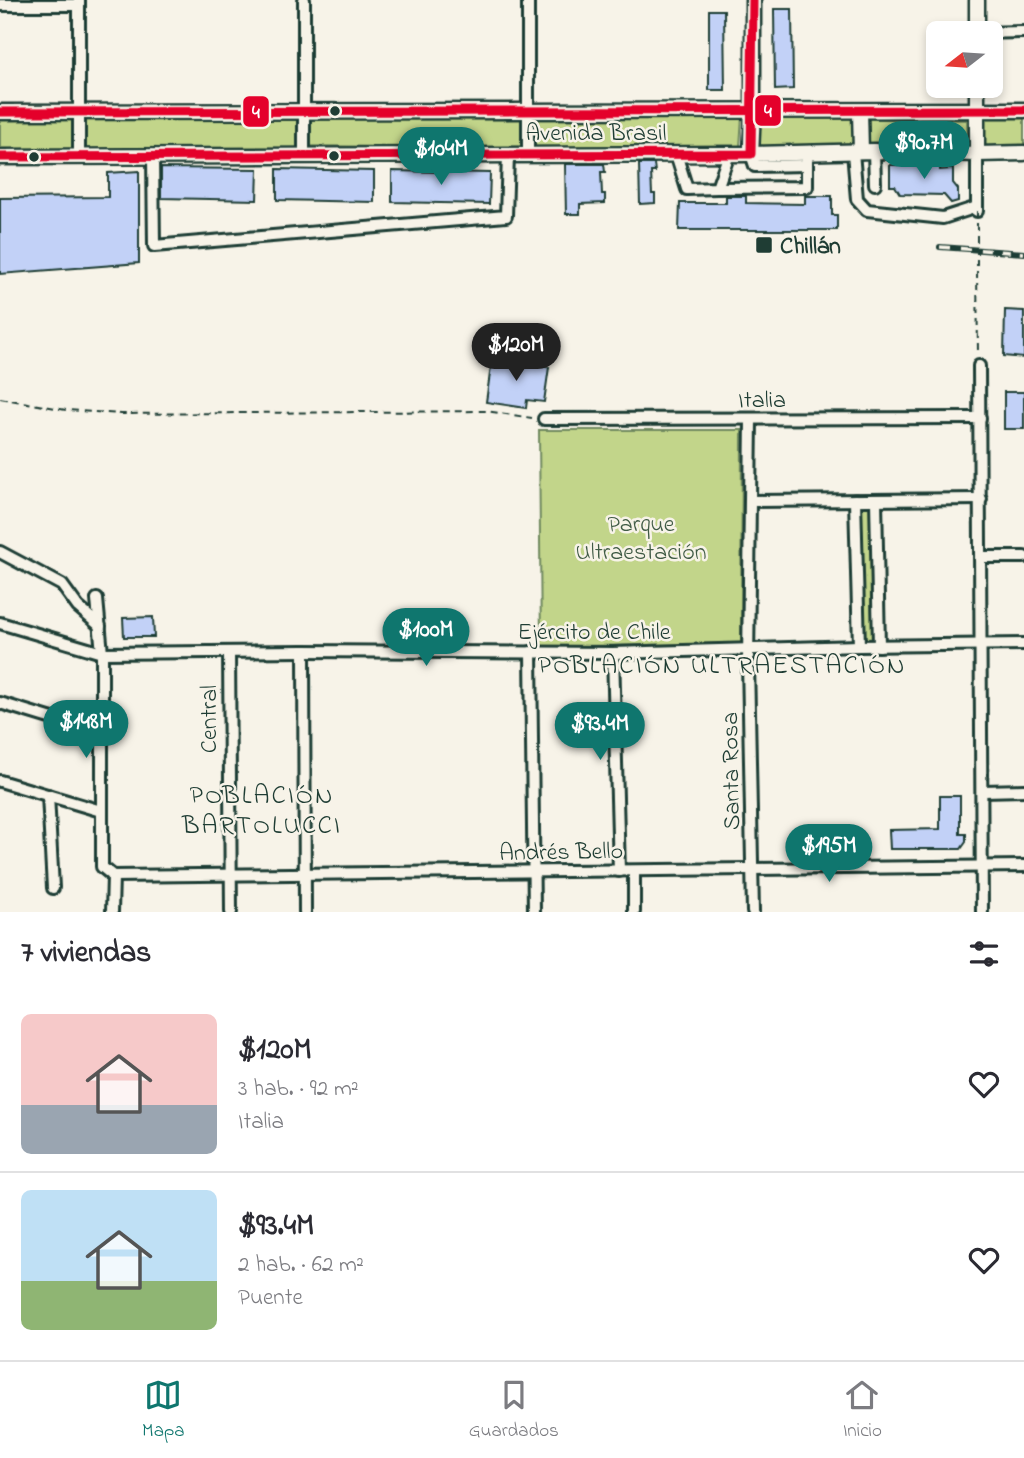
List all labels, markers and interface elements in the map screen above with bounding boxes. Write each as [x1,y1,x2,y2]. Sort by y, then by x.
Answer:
north arrow [926,21,1003,98]
map controls [926,21,1003,98]
line badge: 4 [754,94,782,127]
line badge: 4 [242,95,270,128]
text: 4 [764,99,772,126]
text: 4 [252,100,260,127]
unlabelled marker [328,104,342,118]
street label: Avenida Brasil [525,117,667,152]
pin: $90.7M [867,122,981,181]
text: $90.7M [895,127,953,160]
pin: $104M [392,128,490,187]
text: $104M [414,133,468,166]
unlabelled marker [327,149,341,163]
unlabelled marker [27,150,41,164]
place label: Chillán [780,230,841,265]
marker: Chillán [754,235,774,255]
pin: $120M [467,324,565,383]
text: $120M [488,329,544,362]
street label: Italia [738,384,786,419]
park label: Parque Ultraestación [576,508,706,571]
pin: $100M [377,608,475,668]
text: $100M [398,614,454,647]
street label: Ejército de Chile [518,616,671,651]
district label: POBLACIÓN ULTRAESTACIÓN [537,648,907,686]
street label: Central [193,685,228,753]
pin: $148M [37,700,135,760]
pin: $93.4M [543,702,657,762]
text: $148M [59,706,113,739]
text: $93.4M [571,708,629,741]
street label: Santa Rosa [714,712,751,830]
district label: POBLACIÓN BARTOLUCCI [181,778,342,846]
pin: $195M [780,824,878,884]
text: $195M [801,830,857,863]
street label: Andrés Bello [499,835,623,872]
text: 7 viviendas [21,932,151,976]
icon: filters [965,935,1003,973]
text: $120M [238,1029,312,1073]
icon: home [77,1042,161,1126]
icon: heart [965,1065,1003,1103]
text: 3 hab. · 92 m² [238,1073,359,1106]
text: Italia [238,1106,284,1139]
text: $93.4M [238,1205,314,1249]
icon: home [77,1218,161,1302]
icon: heart [965,1241,1003,1279]
text: 2 hab. · 62 m² [238,1249,364,1282]
text: Puente [238,1282,303,1315]
tab: Mapa [142,1376,184,1445]
tab: Guardados [469,1376,559,1445]
tab: Inicio [843,1376,882,1445]

